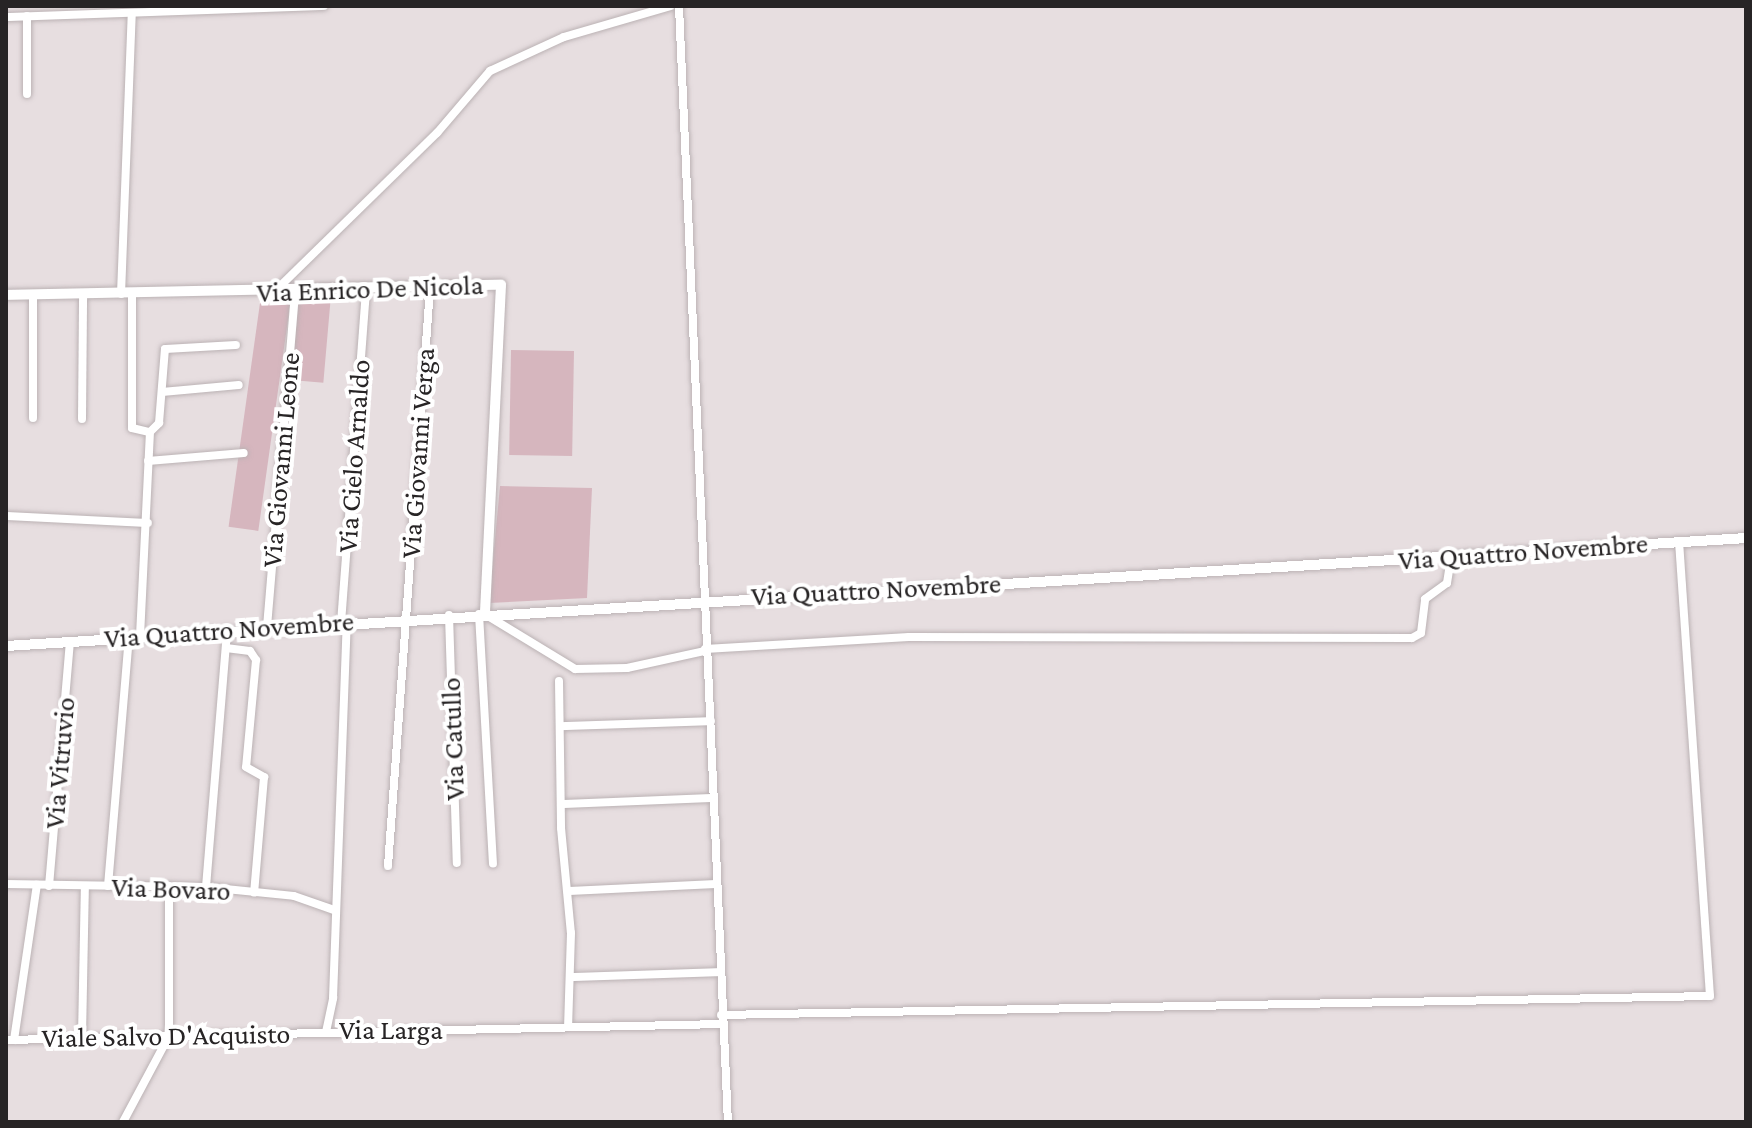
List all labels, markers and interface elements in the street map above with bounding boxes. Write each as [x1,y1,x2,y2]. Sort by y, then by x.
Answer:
street label: Via Enrico De Nicola [256,268,484,310]
street label: Via Giovanni Verga [394,346,442,560]
street label: Via Giovanni Leone [255,351,307,569]
street label: Via Cielo Arnaldo [330,358,378,554]
street label: Via Quattro Novembre [1397,527,1649,577]
street label: Via Quattro Novembre [750,567,1002,613]
street label: Via Quattro Novembre [103,605,355,655]
street label: Via Catullo [434,677,472,801]
street label: Via Vitruvio [38,696,82,830]
street label: Via Bovaro [111,870,231,908]
street label: Via Larga [339,1013,443,1047]
street label: Viale Salvo D'Acquisto [41,1017,291,1055]

